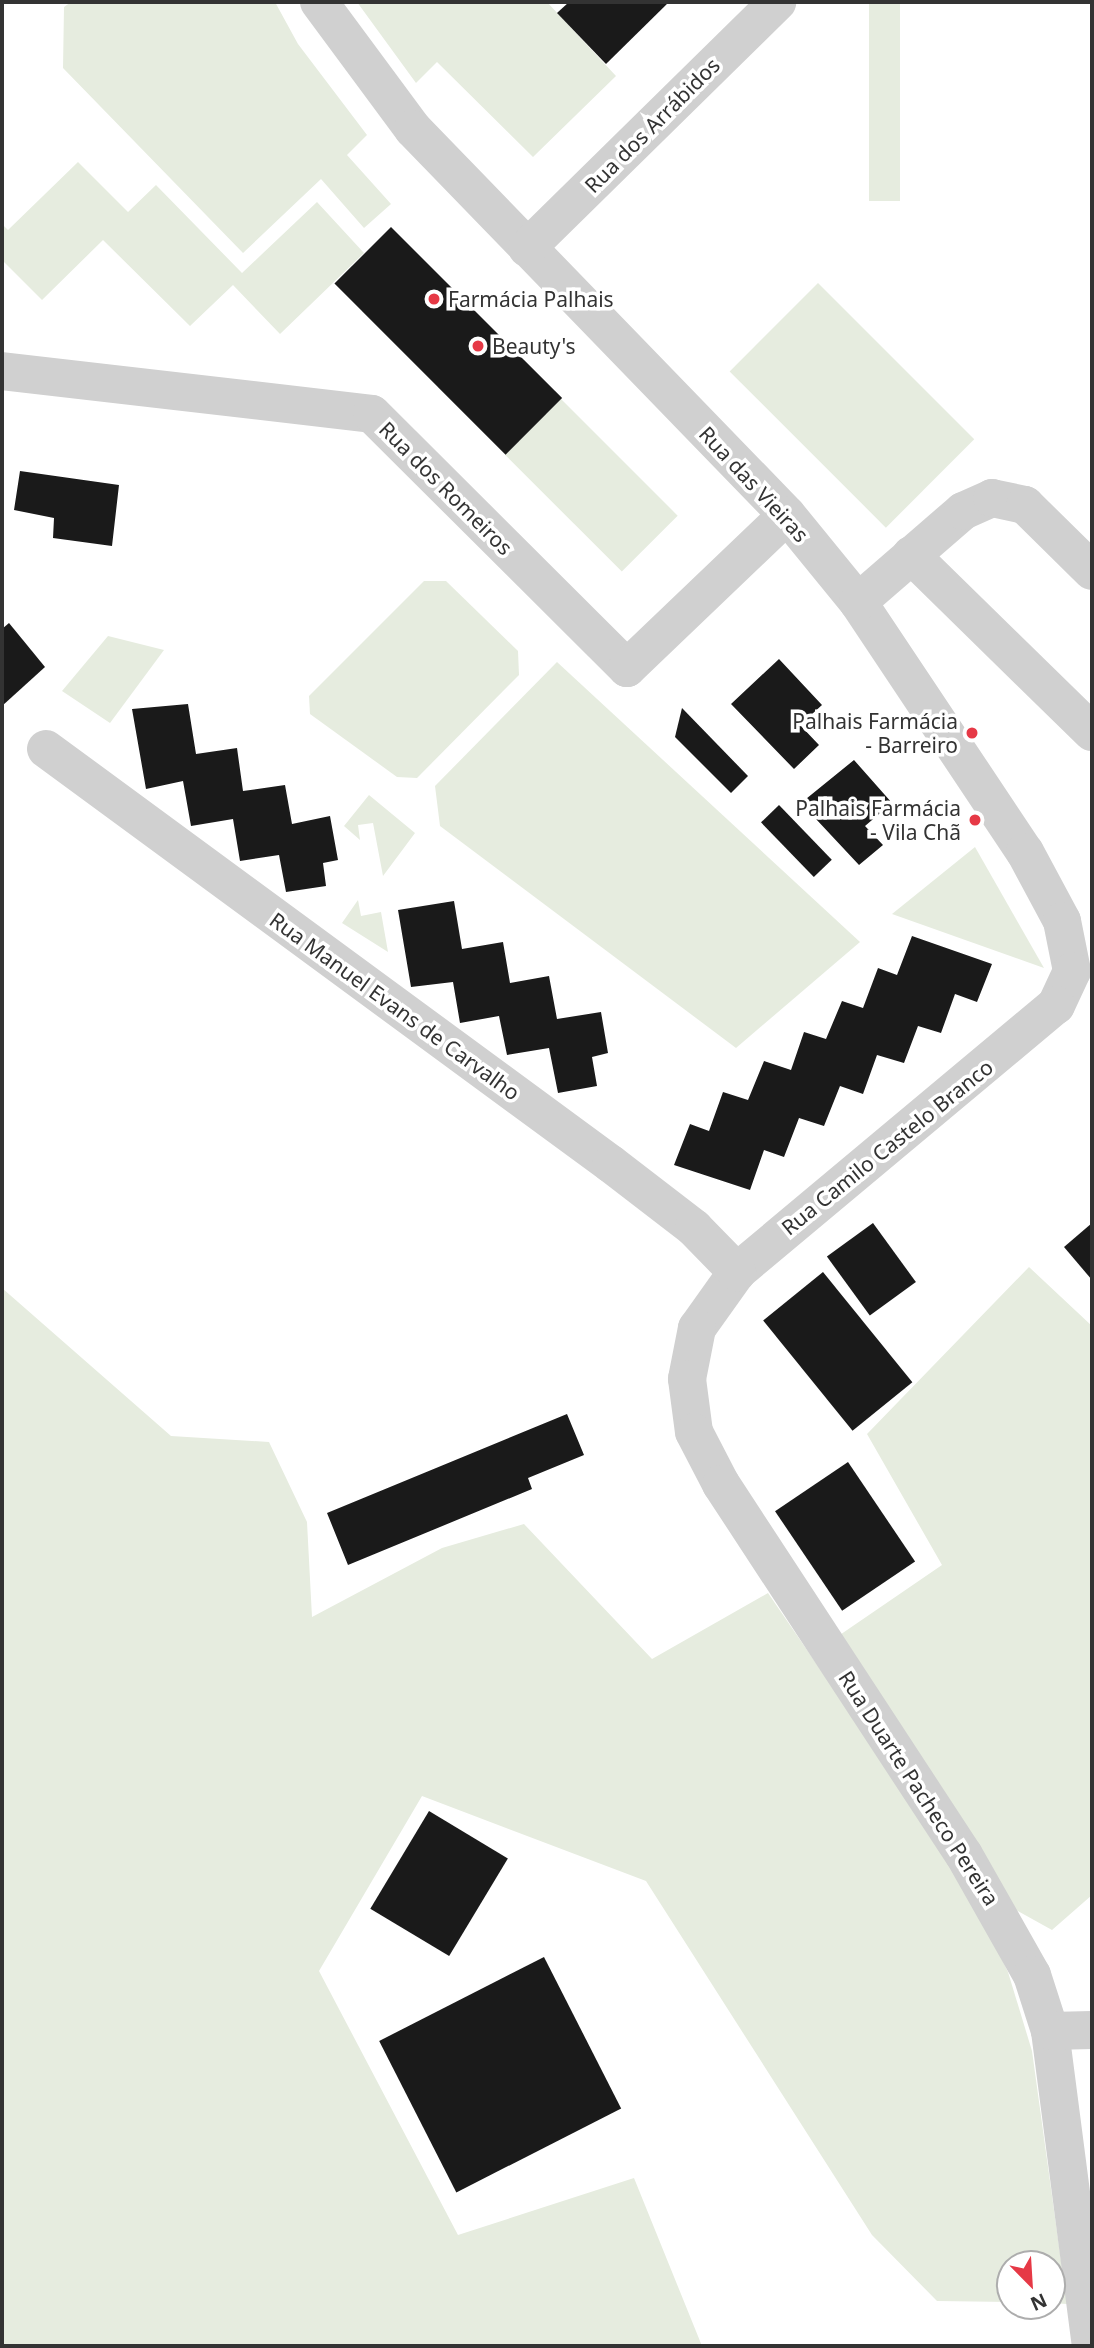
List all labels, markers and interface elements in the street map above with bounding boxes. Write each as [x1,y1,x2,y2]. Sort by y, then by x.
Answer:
street label: Rua dos Arrábidos [579,52,725,198]
place label: Farmácia Palhais [448,286,614,312]
marker: Farmácia Palhais [426,291,442,307]
place label: Beauty's [492,333,576,359]
marker: Beauty's [470,338,486,354]
street label: Rua dos Romeiros [374,416,518,560]
street label: Rua das Vieiras [694,421,814,547]
place label: Palhais Farmácia - Barreiro [792,708,958,758]
marker: Palhais Farmácia - Barreiro [964,725,980,741]
place label: Palhais Farmácia - Vila Chã [795,795,961,845]
marker: Palhais Farmácia - Vila Chã [967,812,983,828]
street label: Rua Manuel Evans de Carvalho [265,907,525,1105]
street label: Rua Camilo Castelo Branco [776,1054,998,1240]
street label: Rua Duarte Pacheco Pereira [834,1666,1004,1910]
north arrow [996,2250,1066,2320]
text: N [1026,2287,1051,2317]

